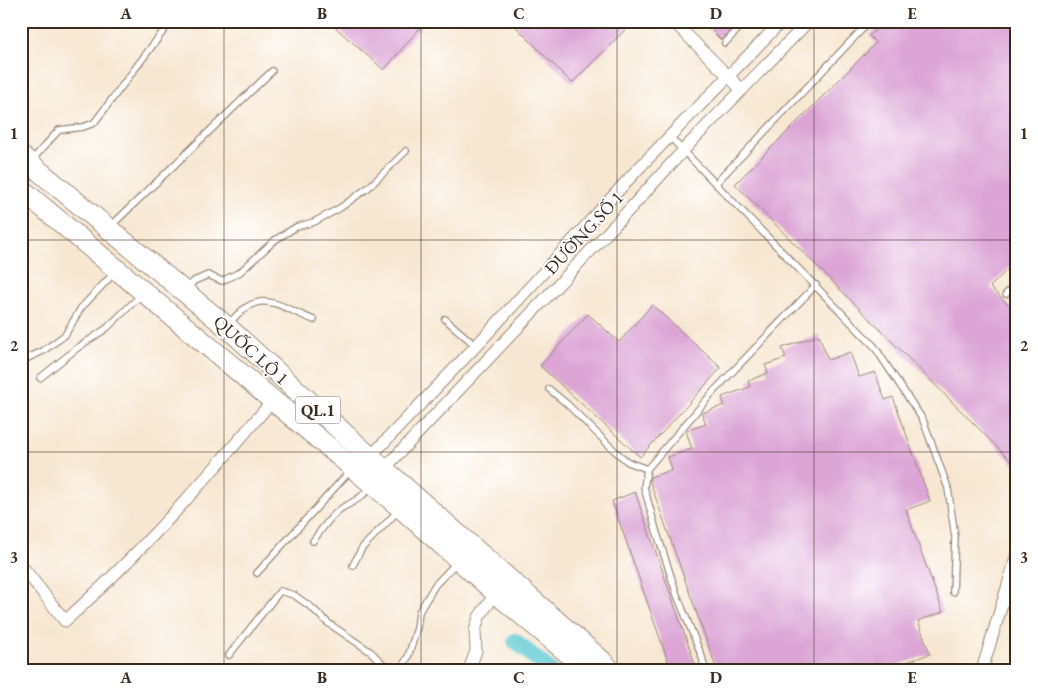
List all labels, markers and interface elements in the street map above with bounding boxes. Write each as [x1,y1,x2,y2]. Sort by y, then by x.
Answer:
text: A [119,3,132,24]
text: B [317,3,327,24]
text: C [513,3,525,24]
text: D [710,3,722,24]
text: E [907,3,917,24]
text: 1 [10,123,18,144]
text: 1 [1020,123,1028,144]
street label: ĐƯỜNG SỐ 1 [539,186,628,279]
street label: QUỐC LỘ 1 [209,310,294,389]
text: 2 [10,335,19,356]
text: 2 [1020,335,1029,356]
road number: QL.1 [296,396,340,424]
text: 3 [10,547,18,568]
text: 3 [1020,547,1028,568]
text: A [119,667,132,688]
text: B [317,667,327,688]
text: C [513,667,525,688]
text: D [710,667,722,688]
text: E [907,667,917,688]

